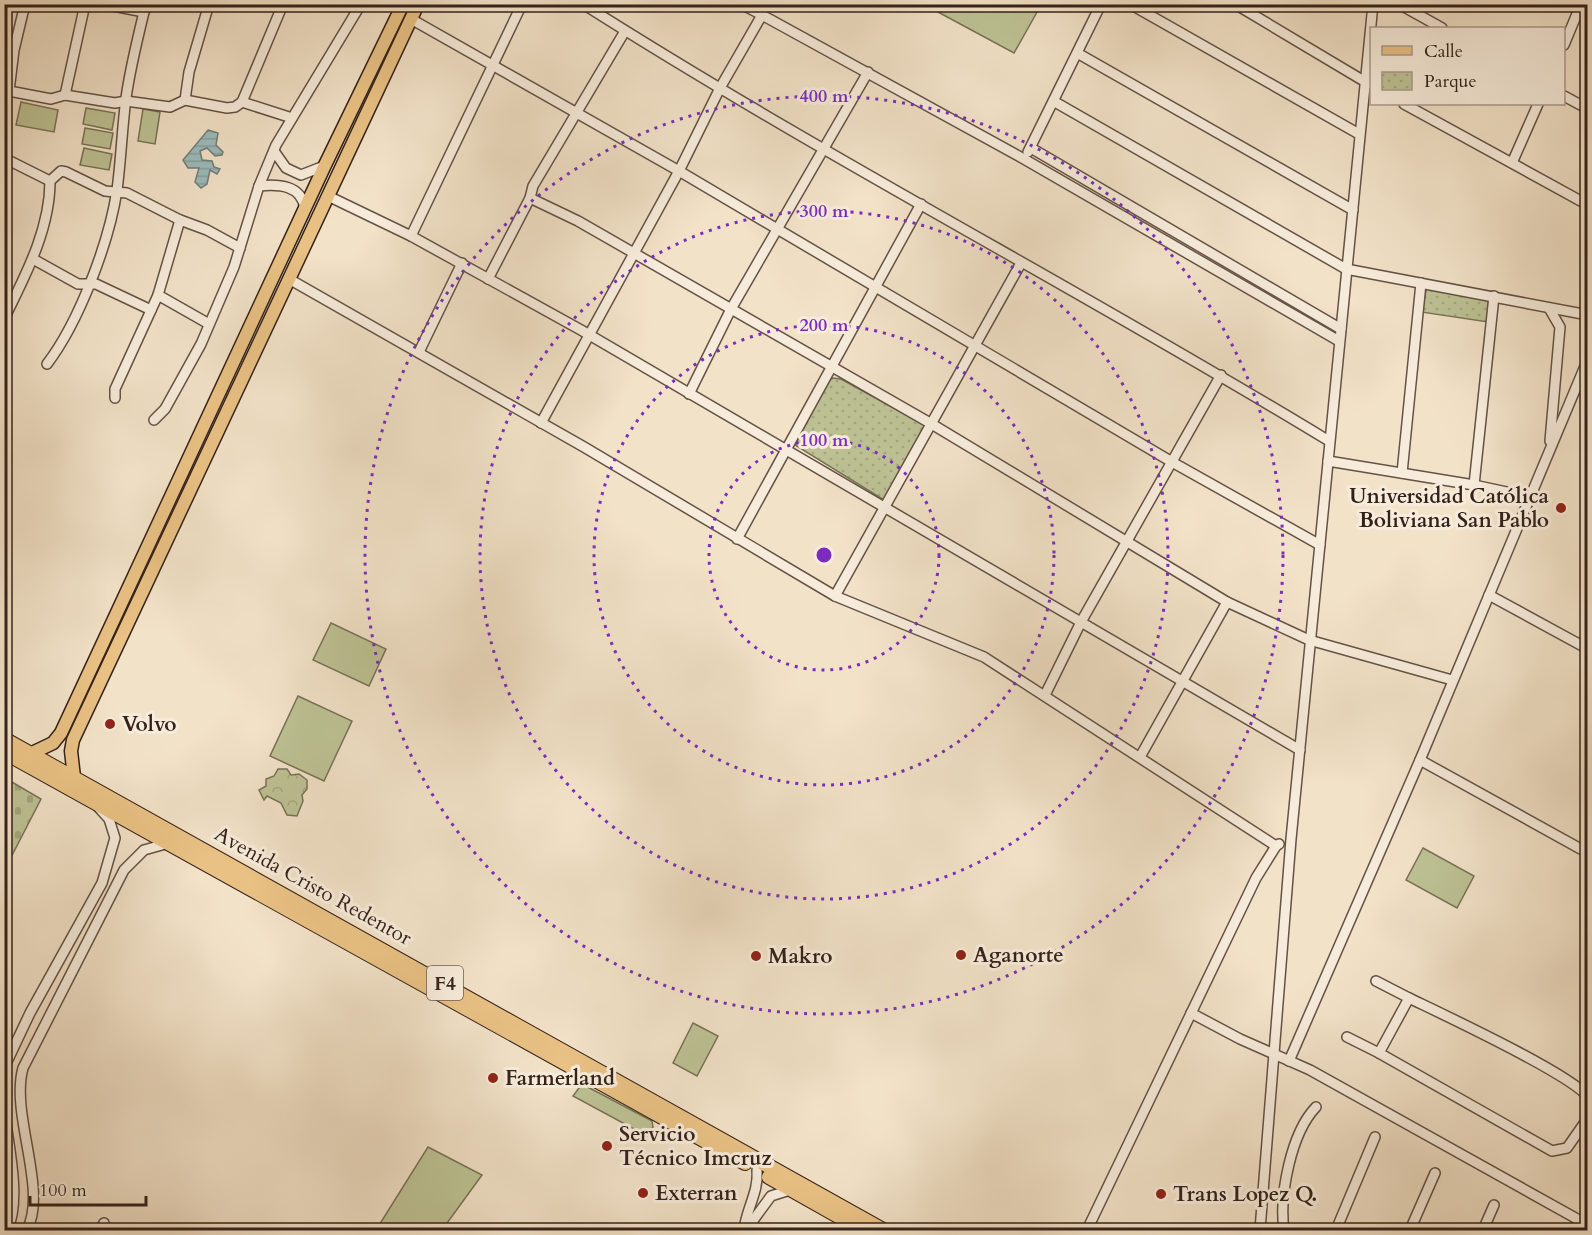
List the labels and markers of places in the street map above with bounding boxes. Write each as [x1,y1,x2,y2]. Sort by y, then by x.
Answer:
place label: Universidad Católica Boliviana San Pablo [1349,482,1550,535]
marker: Universidad Católica Boliviana San Pablo [1554,501,1568,515]
centre of rings [814,545,834,565]
place label: Volvo [122,710,177,739]
marker: Volvo [103,717,117,731]
place label: Aganorte [973,941,1064,970]
place label: Makro [768,942,832,971]
marker: Aganorte [954,948,968,962]
marker: Makro [749,949,763,963]
place label: Farmerland [505,1064,615,1093]
marker: Farmerland [486,1071,500,1085]
place label: Servicio Técnico Imcruz [619,1120,772,1173]
marker: Servicio Técnico Imcruz [600,1139,614,1153]
place label: Exterran [655,1179,738,1208]
place label: Trans Lopez Q. [1173,1180,1317,1209]
marker: Exterran [636,1186,650,1200]
marker: Trans Lopez Q. [1154,1187,1168,1201]

